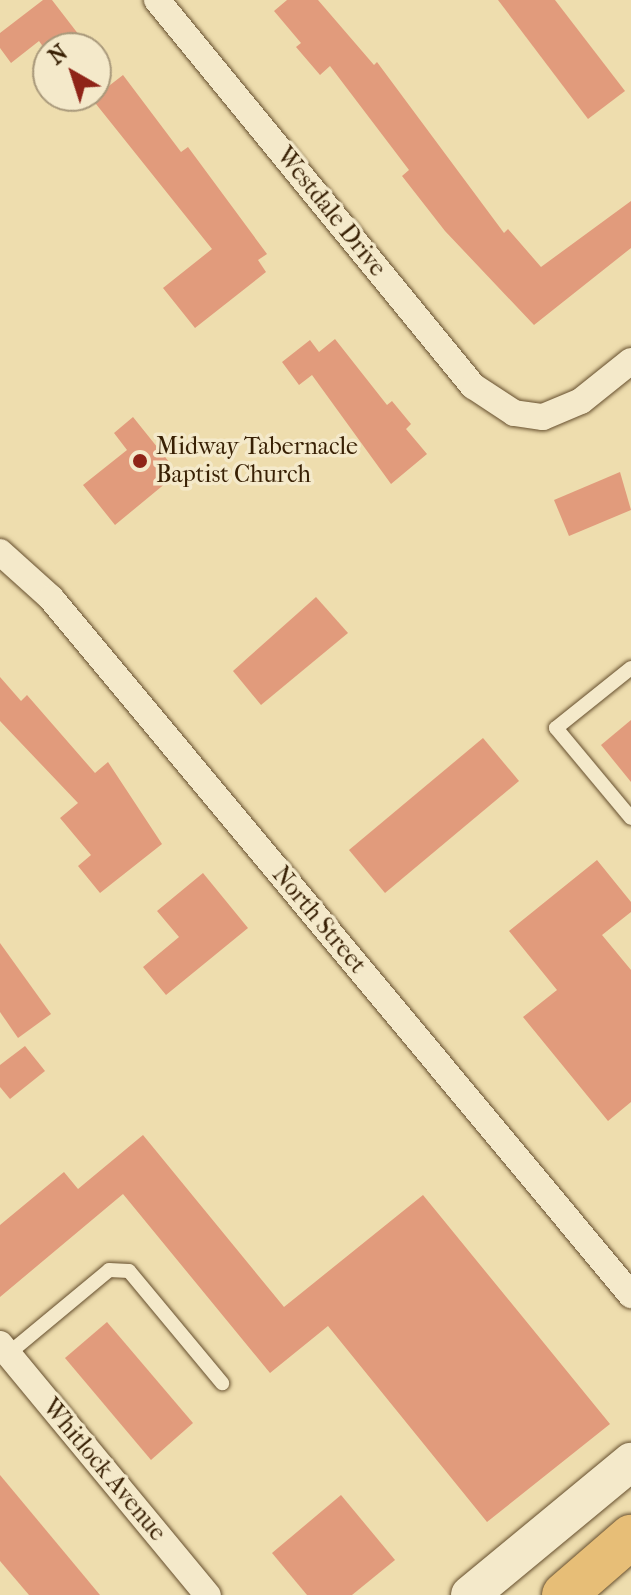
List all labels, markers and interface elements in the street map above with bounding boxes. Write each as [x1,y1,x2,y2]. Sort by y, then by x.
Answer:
north arrow [32,32,112,112]
text: N [43,40,73,70]
street label: Westdale Drive [270,142,392,282]
place label: Midway Tabernacle Baptist Church [156,433,358,489]
marker: Midway Tabernacle Baptist Church [131,452,149,470]
street label: North Street [266,861,372,979]
street label: Whitlock Avenue [36,1393,172,1547]

